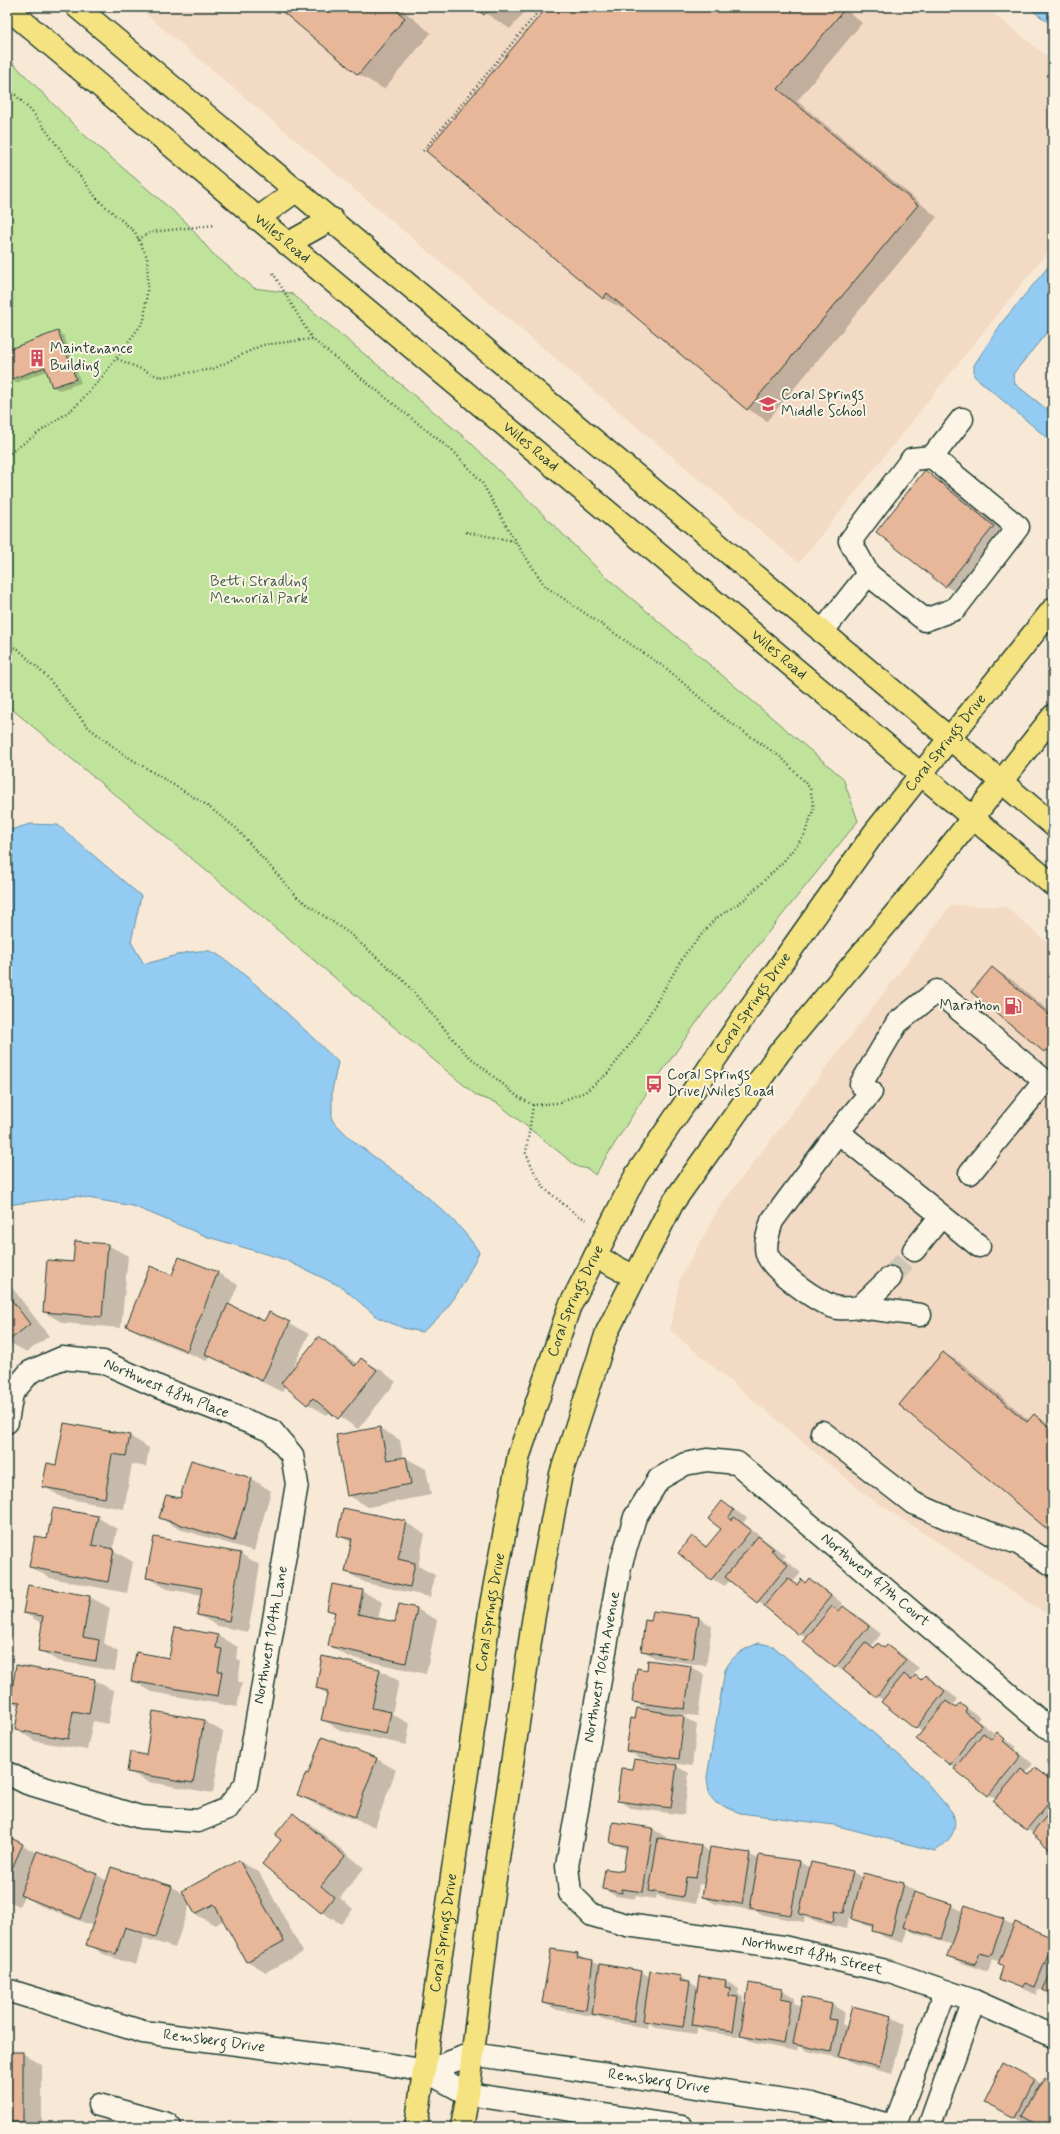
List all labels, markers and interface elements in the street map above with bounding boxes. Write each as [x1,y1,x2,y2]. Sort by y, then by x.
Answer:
street label: Wiles Road [250,209,314,268]
place label: Maintenance Building [50,339,133,377]
building icon: Maintenance Building [27,348,47,368]
place label: Coral Springs Middle School [781,385,866,422]
school or university icon: Coral Springs Middle School [758,394,778,414]
street label: Wiles Road [498,417,563,476]
park label: Betti Stradling Memorial Park [210,572,308,609]
street label: Wiles Road [746,626,811,684]
street label: Coral Springs Drive [901,690,991,796]
street label: Coral Springs Drive [711,948,796,1058]
place label: Marathon [939,996,1000,1016]
fuel station icon: Marathon [1003,996,1023,1016]
place label: Coral Springs Drive/Wiles Road [667,1065,774,1102]
bus stop icon: Coral Springs Drive/Wiles Road [644,1074,664,1094]
street label: Coral Springs Drive [543,1242,609,1360]
street label: Northwest 48th Place [101,1354,232,1423]
street label: Northwest 47th Court [816,1529,934,1631]
street label: Coral Springs Drive [472,1551,511,1673]
street label: Northwest 104th Lane [249,1564,293,1706]
street label: Northwest 106th Avenue [579,1590,625,1744]
street label: Coral Springs Drive [425,1872,462,1994]
street label: Northwest 48th Street [741,1931,885,1980]
street label: Remsberg Drive [162,2025,266,2058]
street label: Remsberg Drive [607,2064,711,2099]

